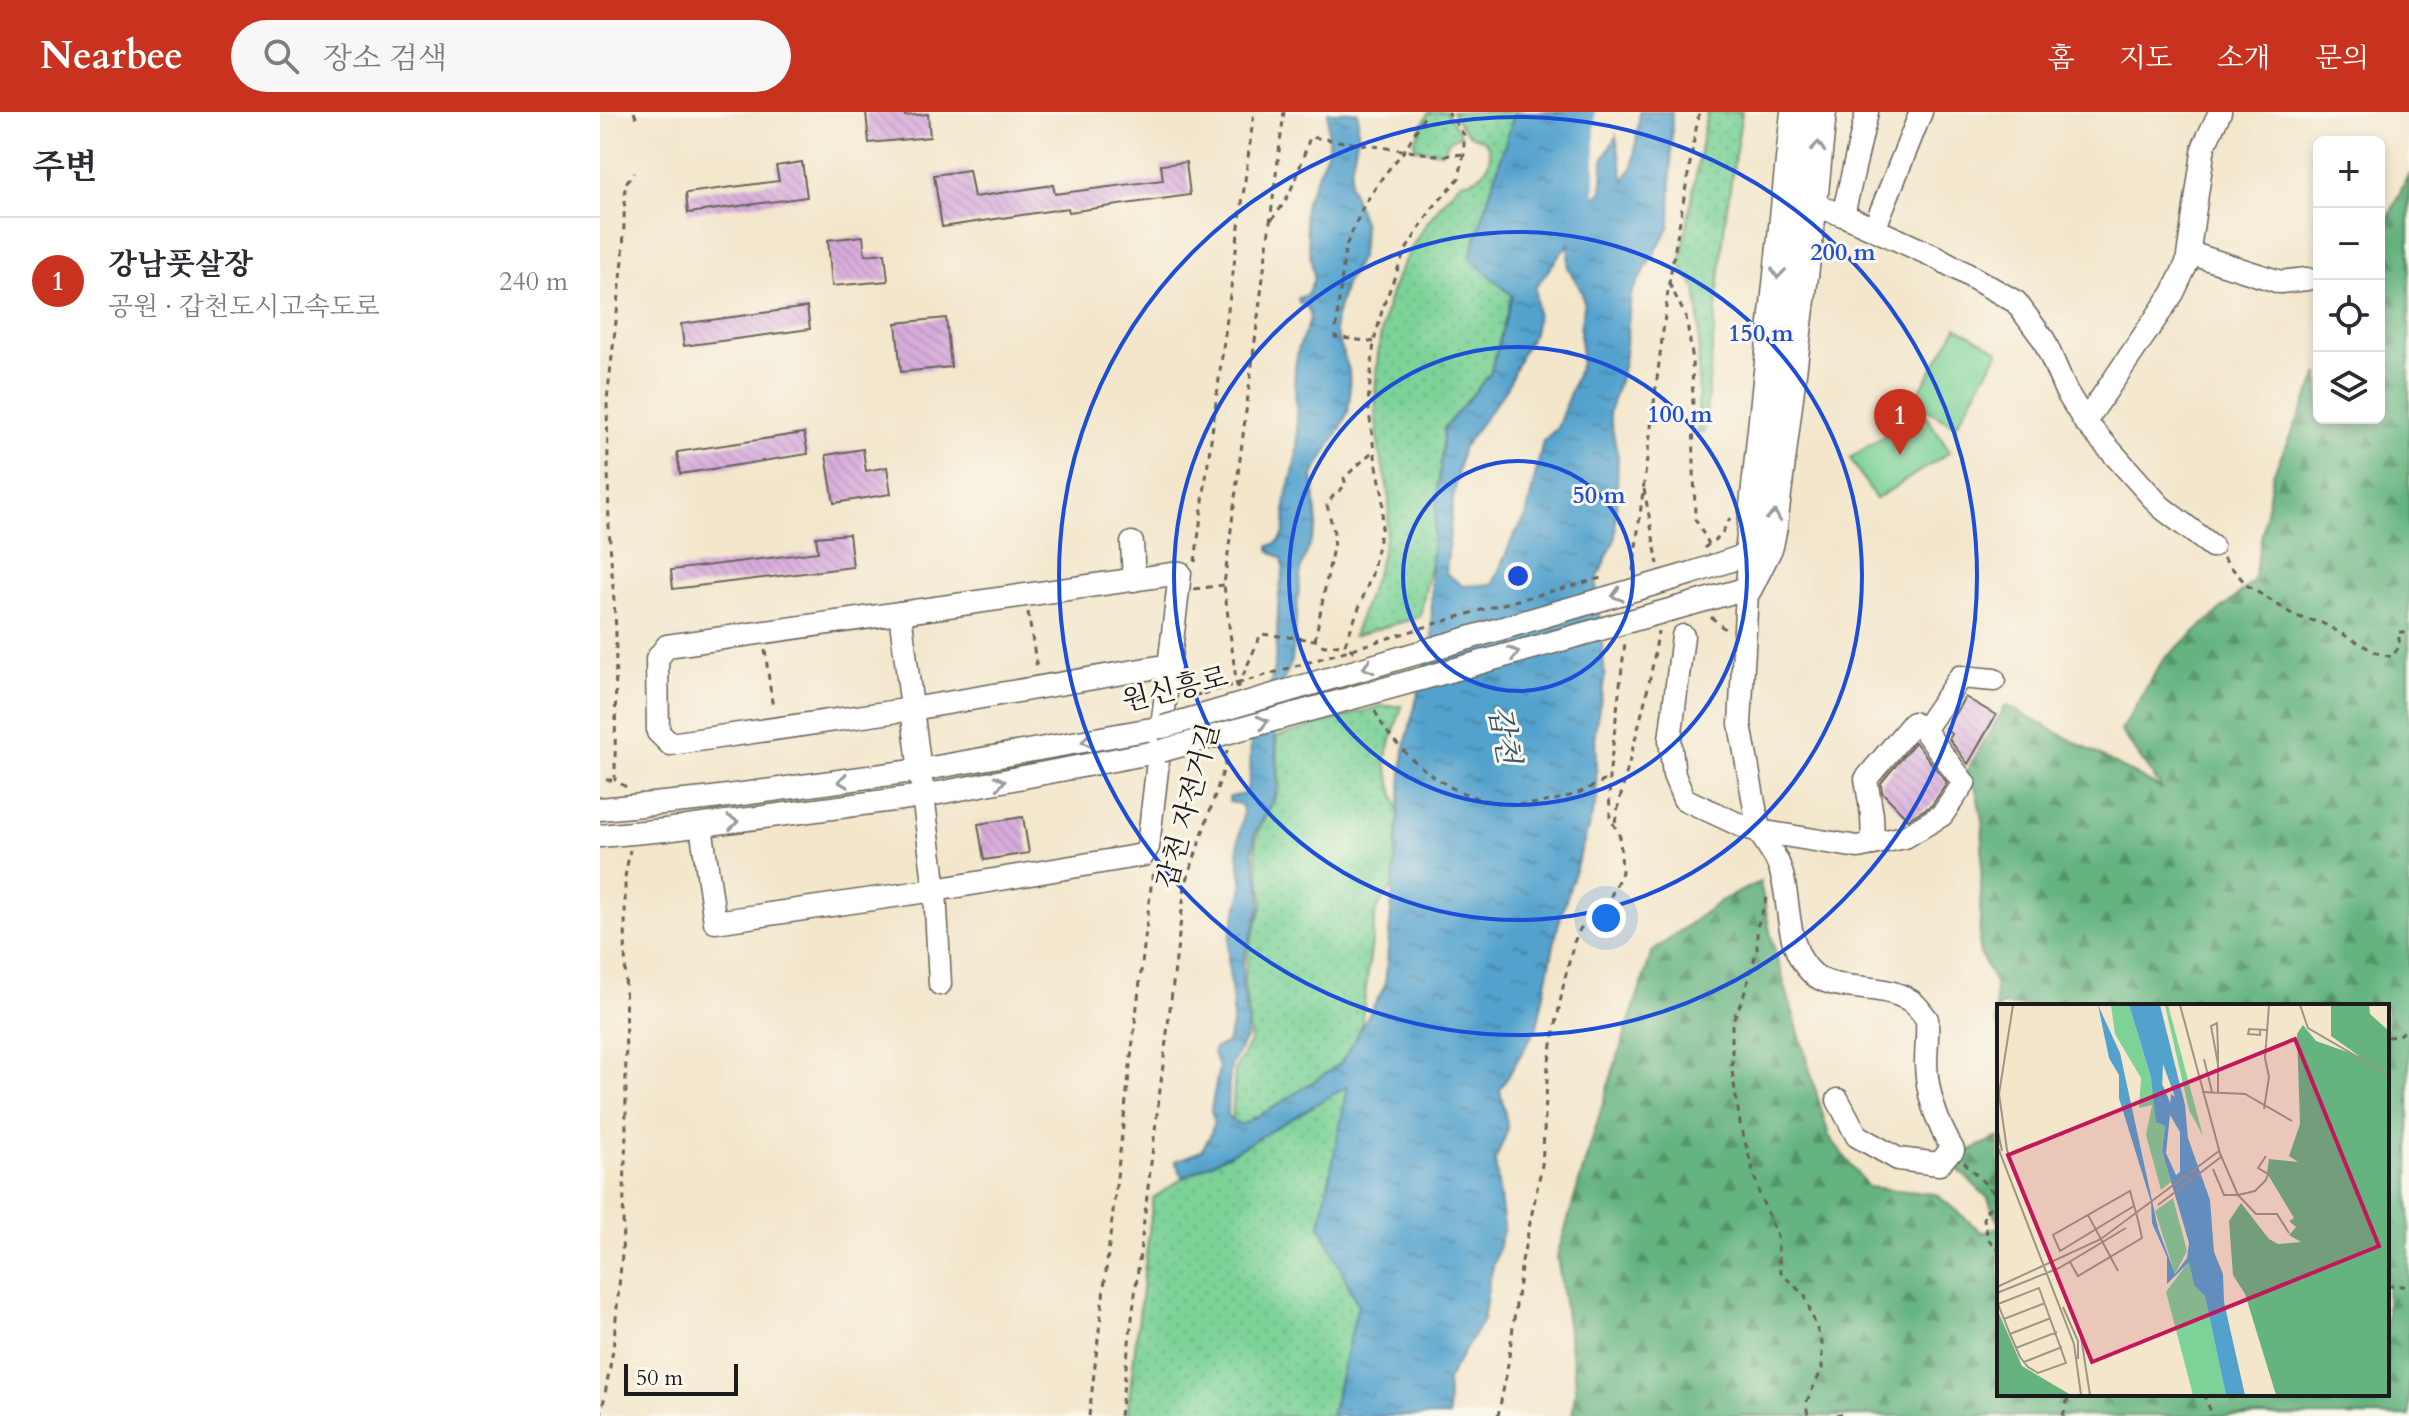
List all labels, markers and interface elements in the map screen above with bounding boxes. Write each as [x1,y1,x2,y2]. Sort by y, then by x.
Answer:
search box [231,20,791,92]
text: Nearbee [40,30,183,82]
icon: search [259,34,303,78]
text: 장소 검색 [323,38,447,79]
text: 홈 [2048,39,2075,77]
text: 지도 [2119,39,2173,77]
text: 소개 [2217,39,2271,77]
text: 문의 [2315,39,2369,77]
map controls [2313,136,2385,424]
button: + [2313,136,2385,208]
one-way arrow [1810,140,1827,153]
text: 주변 [32,144,98,190]
button: − [2313,208,2385,280]
text: 200 m [1810,236,1877,269]
text: 강남풋살장 [108,244,253,285]
text: 1 [51,264,65,299]
text: 240 m [499,264,568,299]
one-way arrow [1770,267,1787,280]
button: locate [2313,280,2385,352]
text: 공원 · 갑천도시고속도로 [108,289,380,324]
text: 150 m [1728,317,1795,350]
button: layers [2313,352,2385,424]
pin: 1 [1874,389,1926,455]
text: 100 m [1647,398,1714,431]
text: 50 m [1572,479,1626,512]
one-way arrow [1766,509,1783,522]
centre of rings [1504,562,1532,590]
one-way arrow [1611,586,1625,602]
one-way arrow [1506,646,1520,662]
street label: 원신흥로 [1118,657,1232,721]
one-way arrow [1361,658,1375,674]
water label: 갑천 [1479,703,1530,769]
one-way arrow [1256,715,1270,732]
street label: 갑천 자전거길 [1148,719,1228,893]
one-way arrow [1080,731,1093,748]
one-way arrow [836,772,849,789]
one-way arrow [993,774,1007,791]
one-way arrow [727,813,740,830]
your location [1586,898,1626,938]
inset map [1997,1004,2389,1396]
scale bar [624,1360,738,1396]
text: 50 m [636,1363,683,1393]

